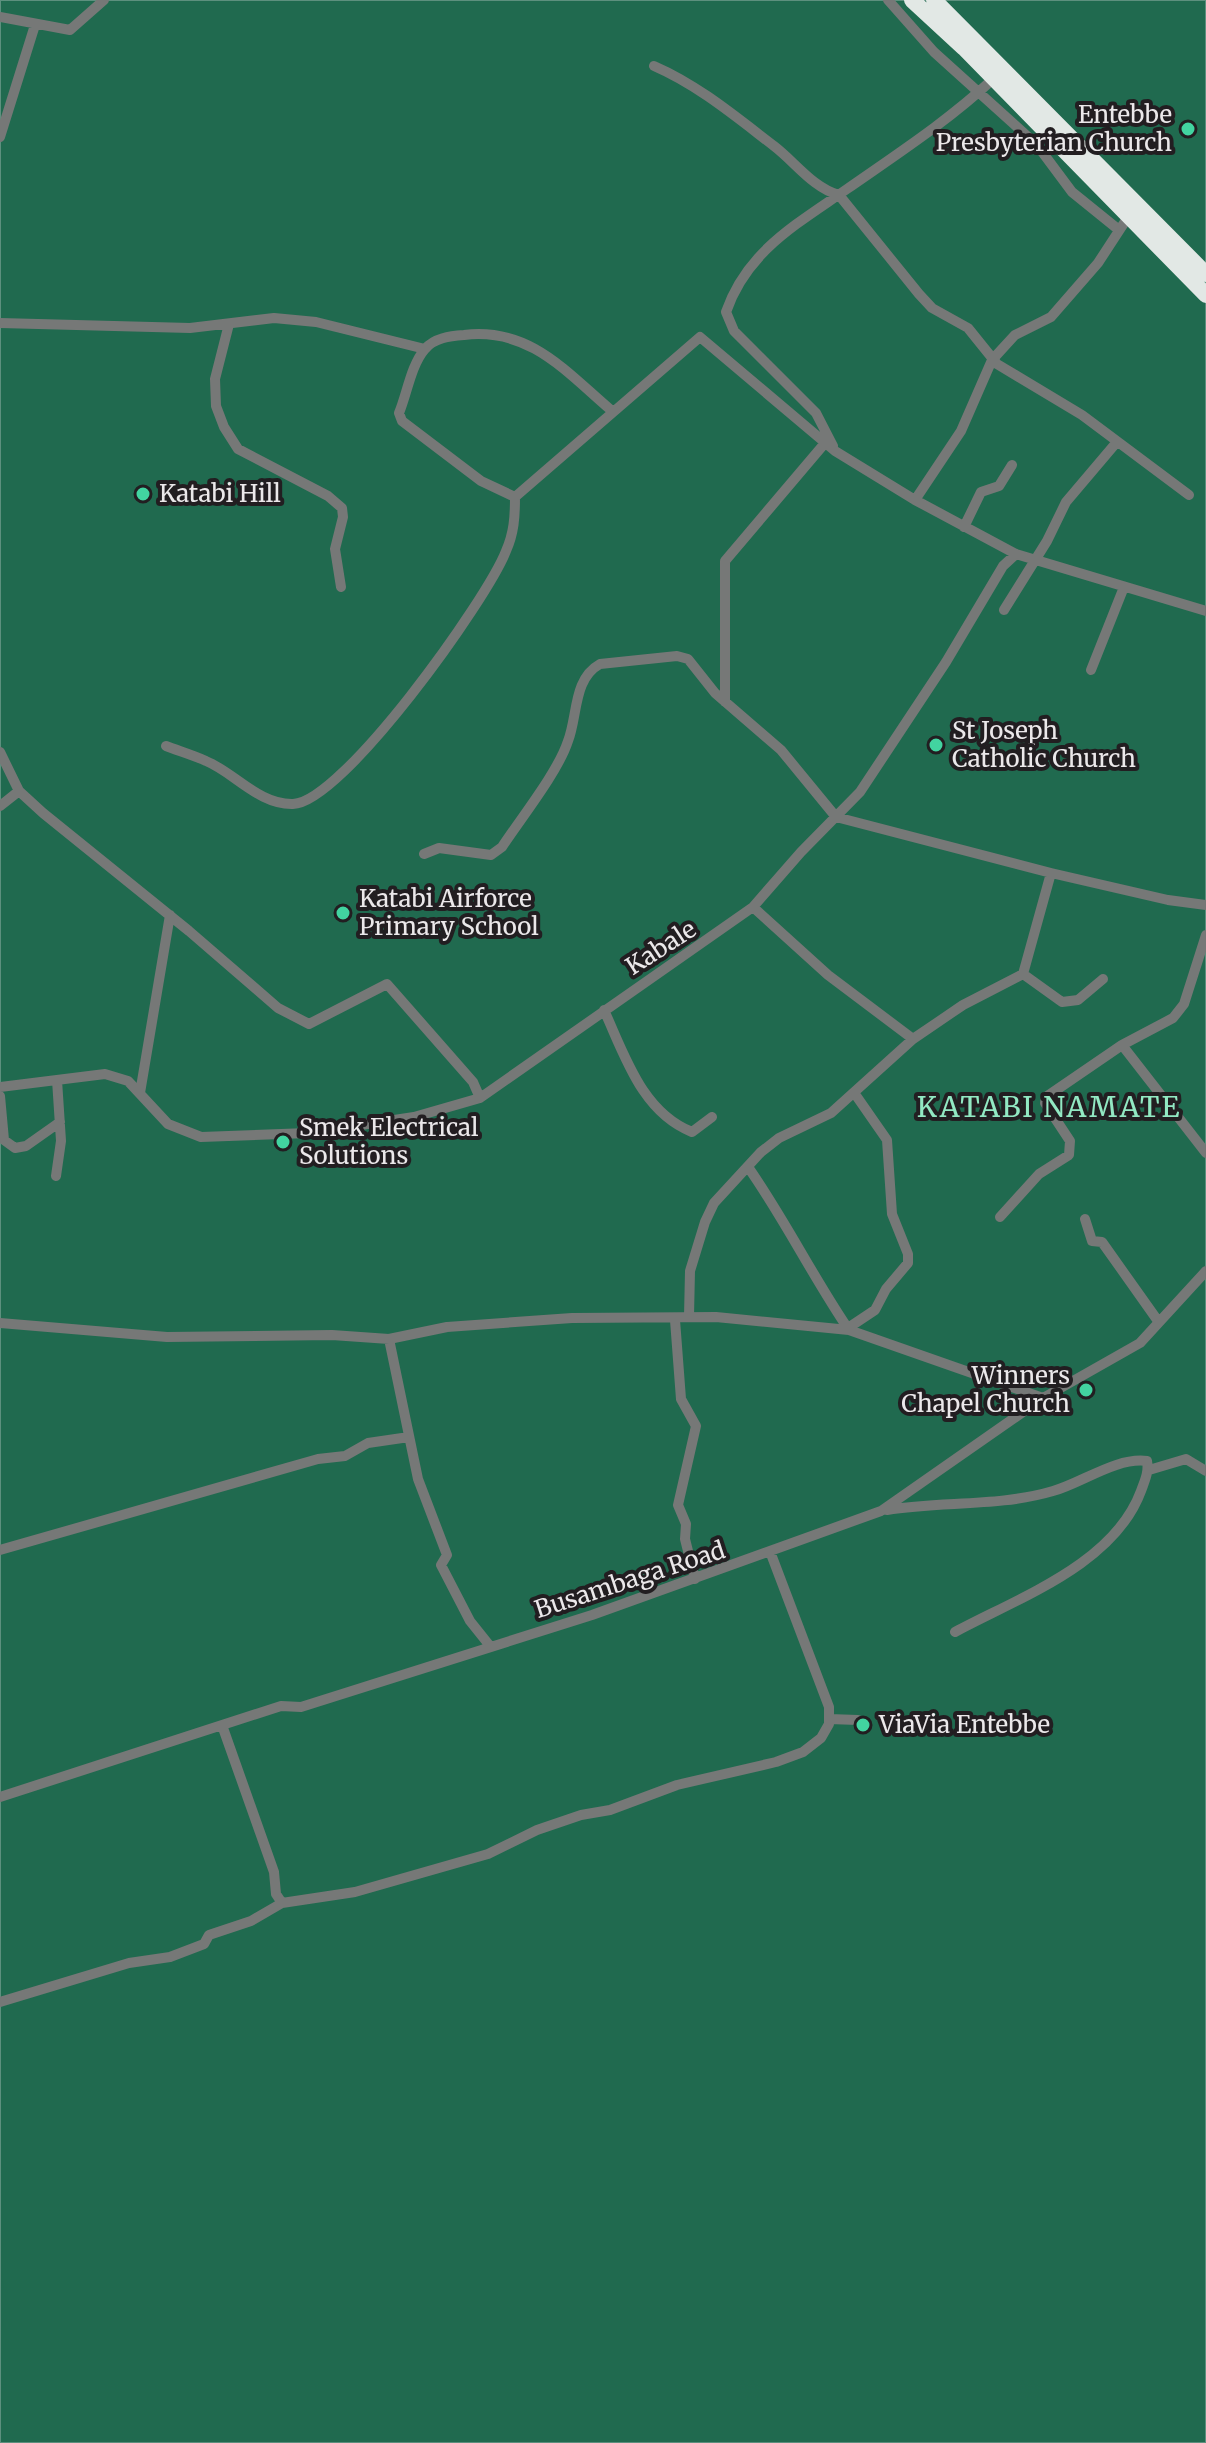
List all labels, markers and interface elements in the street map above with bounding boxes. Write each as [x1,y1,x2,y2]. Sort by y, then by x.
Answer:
place label: Entebbe Presbyterian Church [936,99,1172,158]
marker: Entebbe Presbyterian Church [1179,120,1197,138]
place label: Katabi Hill [159,478,281,509]
marker: Katabi Hill [134,485,152,503]
place label: St Joseph Catholic Church [952,715,1136,774]
marker: St Joseph Catholic Church [927,736,945,754]
place label: Katabi Airforce Primary School [359,883,539,942]
marker: Katabi Airforce Primary School [334,904,352,922]
street label: Kabale [620,913,702,982]
district label: KATABI NAMATE [917,1089,1181,1125]
place label: Smek Electrical Solutions [299,1112,479,1171]
marker: Smek Electrical Solutions [274,1133,292,1151]
place label: Winners Chapel Church [901,1360,1070,1419]
marker: Winners Chapel Church [1077,1381,1095,1399]
street label: Busambaga Road [531,1534,729,1625]
place label: ViaVia Entebbe [878,1709,1050,1740]
marker: ViaVia Entebbe [854,1716,872,1734]

